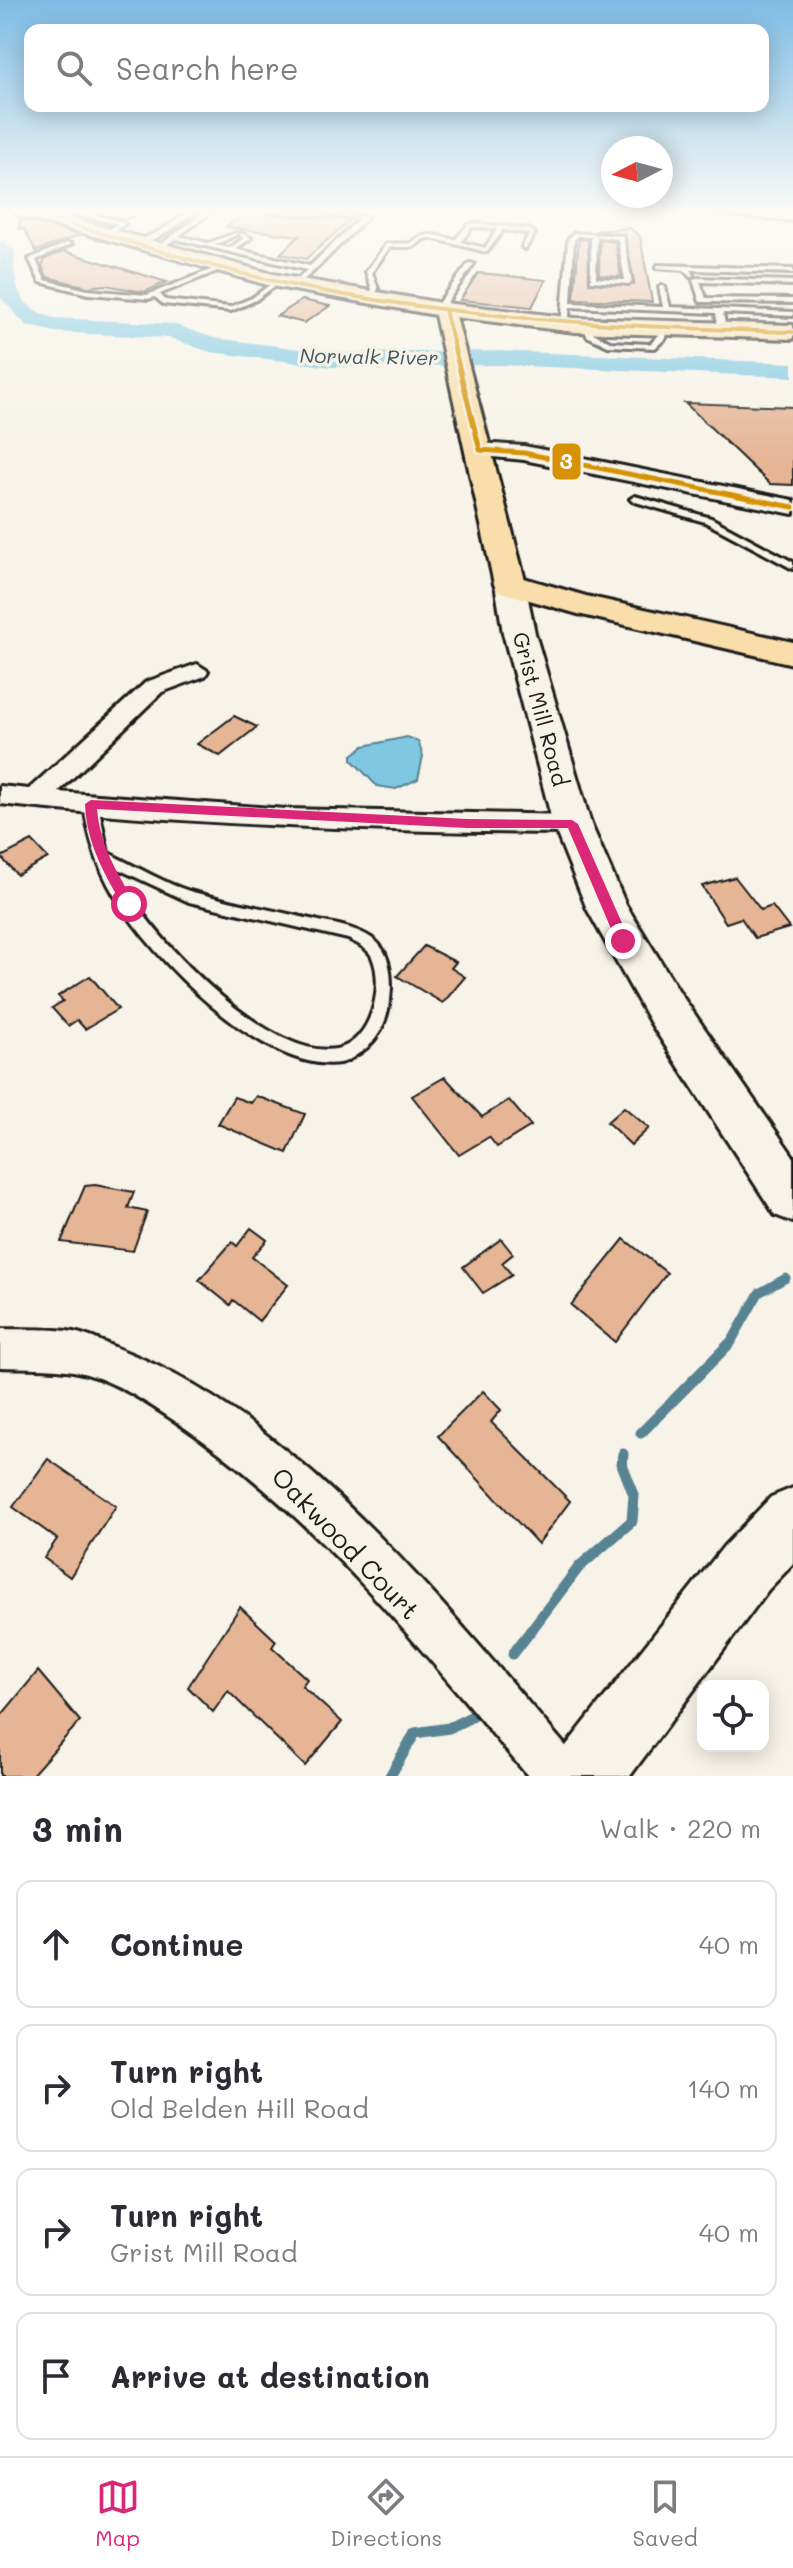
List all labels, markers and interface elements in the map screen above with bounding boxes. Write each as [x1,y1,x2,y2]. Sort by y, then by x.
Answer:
search box [24,24,769,112]
icon: search [52,46,96,90]
text: Search here [116,48,299,88]
north arrow [601,136,673,208]
water label: Norwalk River [299,342,439,370]
line badge: 3 [551,442,582,481]
text: 3 [559,446,573,475]
street label: Grist Mill Road [506,629,576,789]
route start [111,886,147,922]
route end [605,923,641,959]
street label: Oakwood Court [265,1460,427,1626]
map controls [697,1680,769,1752]
button: locate [697,1680,769,1752]
text: 3 min [32,1806,123,1851]
text: Walk · 220 m [600,1811,761,1845]
icon: ahead [34,1922,78,1966]
text: Continue [110,1924,243,1964]
text: 40 m [699,1927,759,1961]
text: Turn right [110,2051,263,2091]
icon: right [34,2066,78,2110]
text: 140 m [687,2071,759,2105]
text: Old Belden Hill Road [110,2091,369,2125]
text: Turn right [110,2195,263,2235]
icon: right [34,2210,78,2254]
text: 40 m [699,2215,759,2249]
text: Grist Mill Road [110,2235,298,2269]
icon: arrive [34,2354,78,2398]
text: Arrive at destination [110,2356,430,2396]
tab: Map [95,2475,140,2552]
tab: Directions [330,2475,442,2552]
tab: Saved [633,2475,698,2552]

